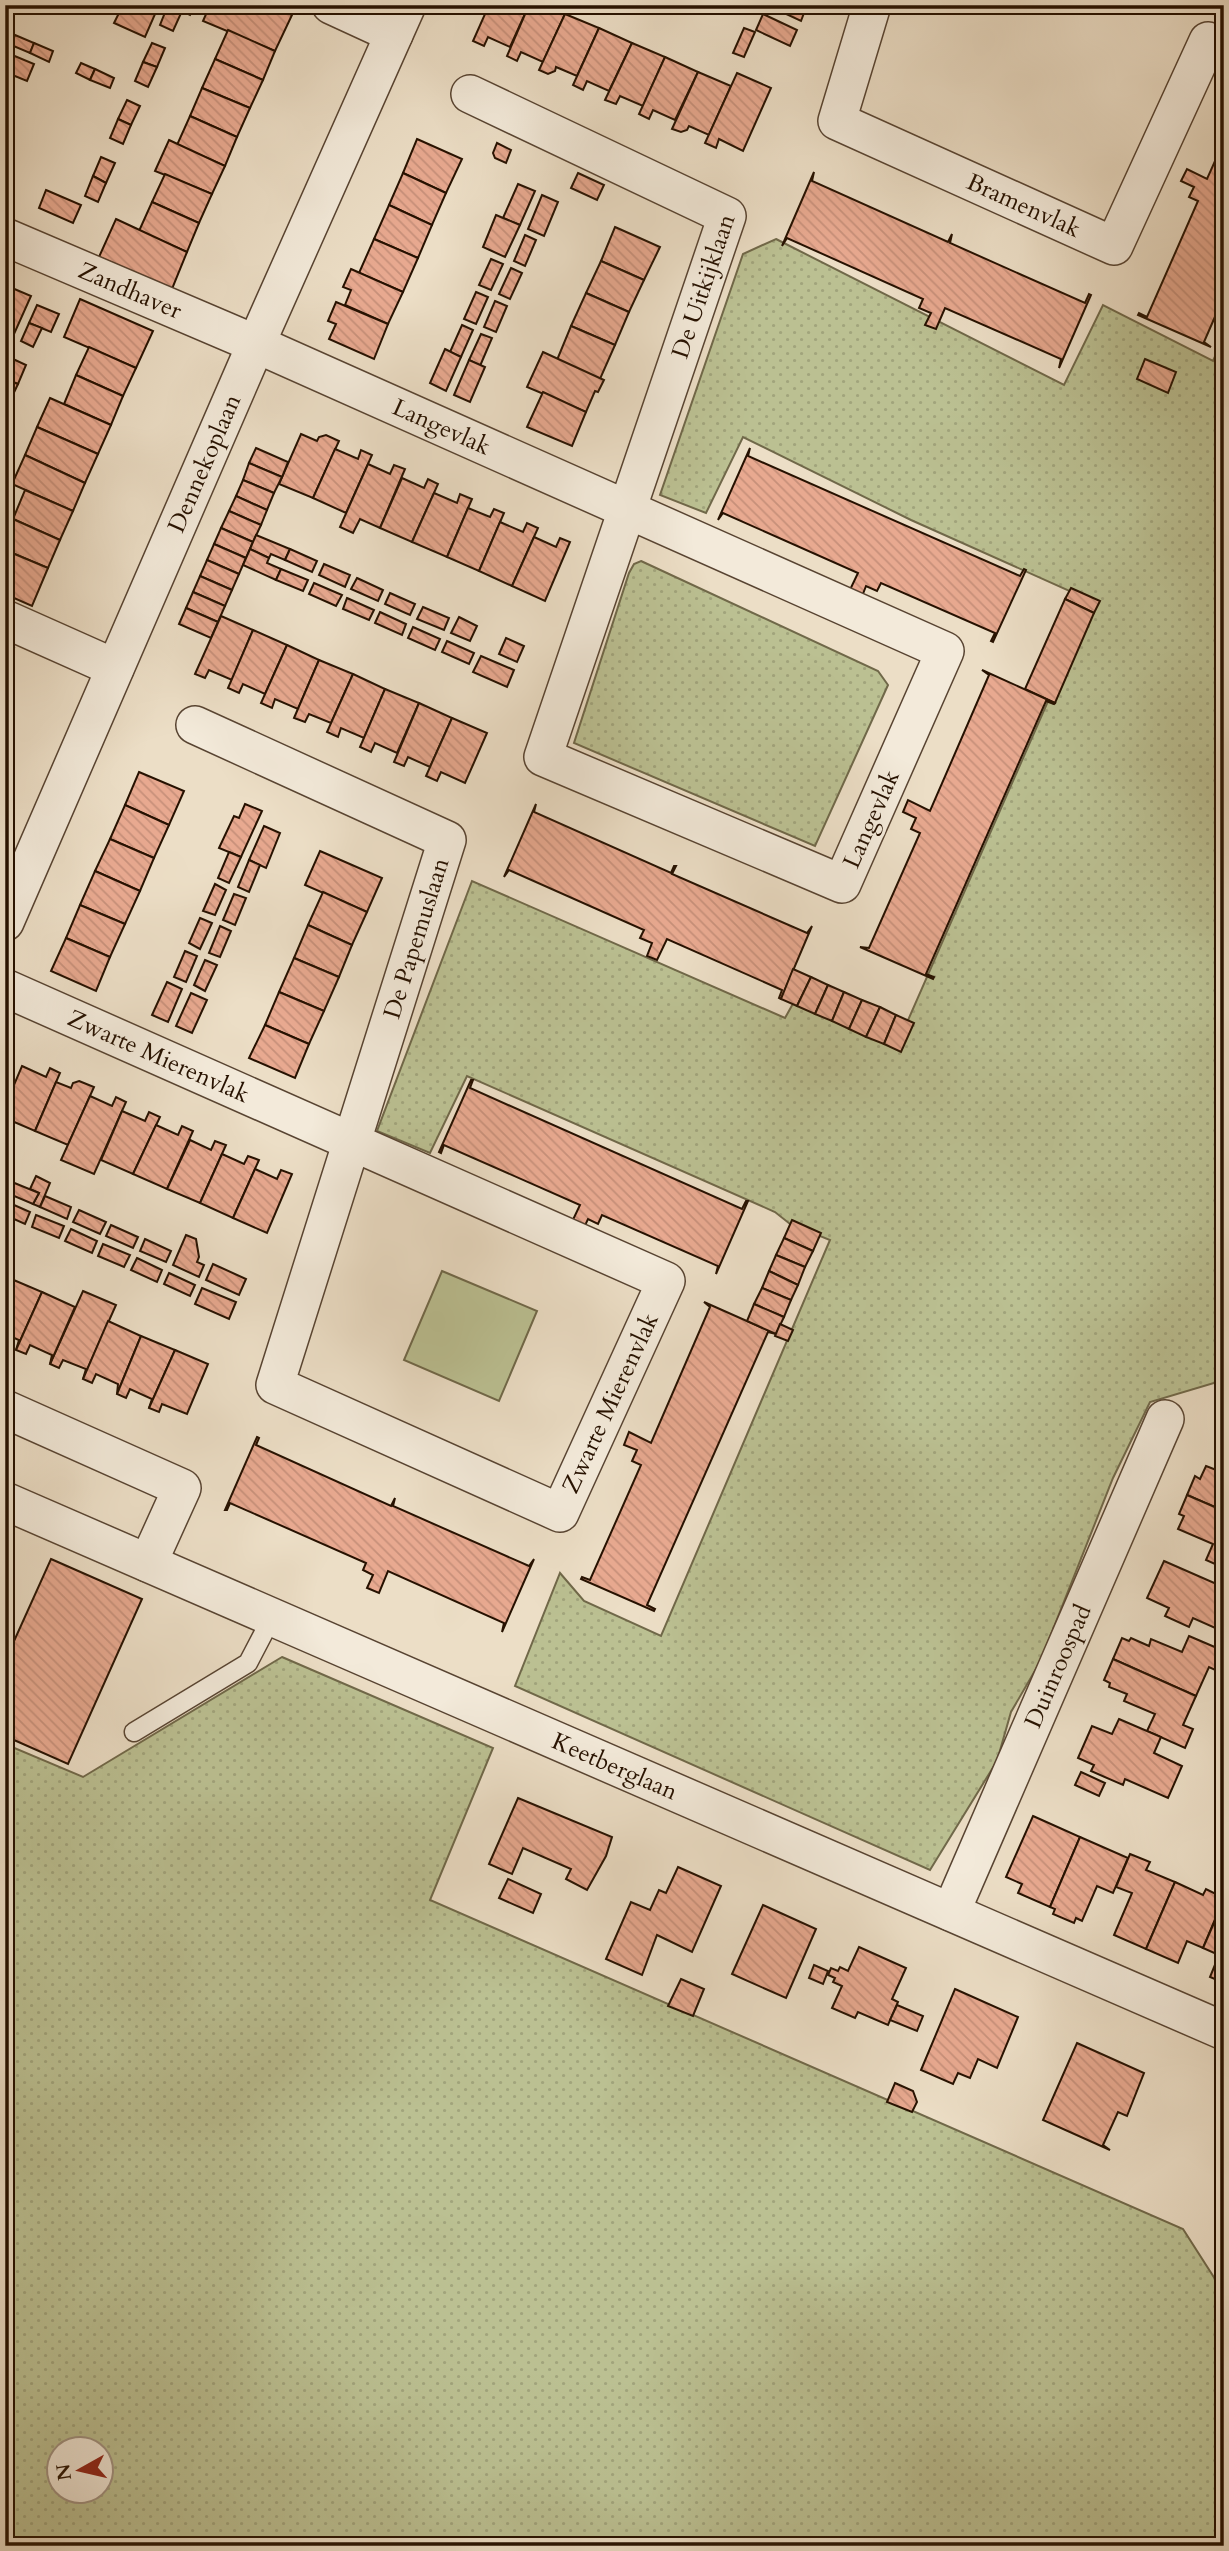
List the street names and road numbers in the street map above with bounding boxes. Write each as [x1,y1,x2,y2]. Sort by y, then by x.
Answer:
street label: Bramenvlak [961,166,1086,246]
street label: De Uitkijklaan [664,210,744,363]
street label: Zandhaver [73,254,187,327]
street label: Dennekoplaan [160,389,249,538]
street label: Langevlak [387,391,496,464]
street label: Langevlak [835,765,908,874]
street label: De Papemuslaan [376,853,457,1023]
street label: Zwarte Mierenvlak [62,1002,255,1111]
street label: Zwarte Mierenvlak [554,1308,667,1499]
street label: Duinroospad [1017,1599,1100,1733]
street label: Keetberglaan [547,1725,683,1809]

